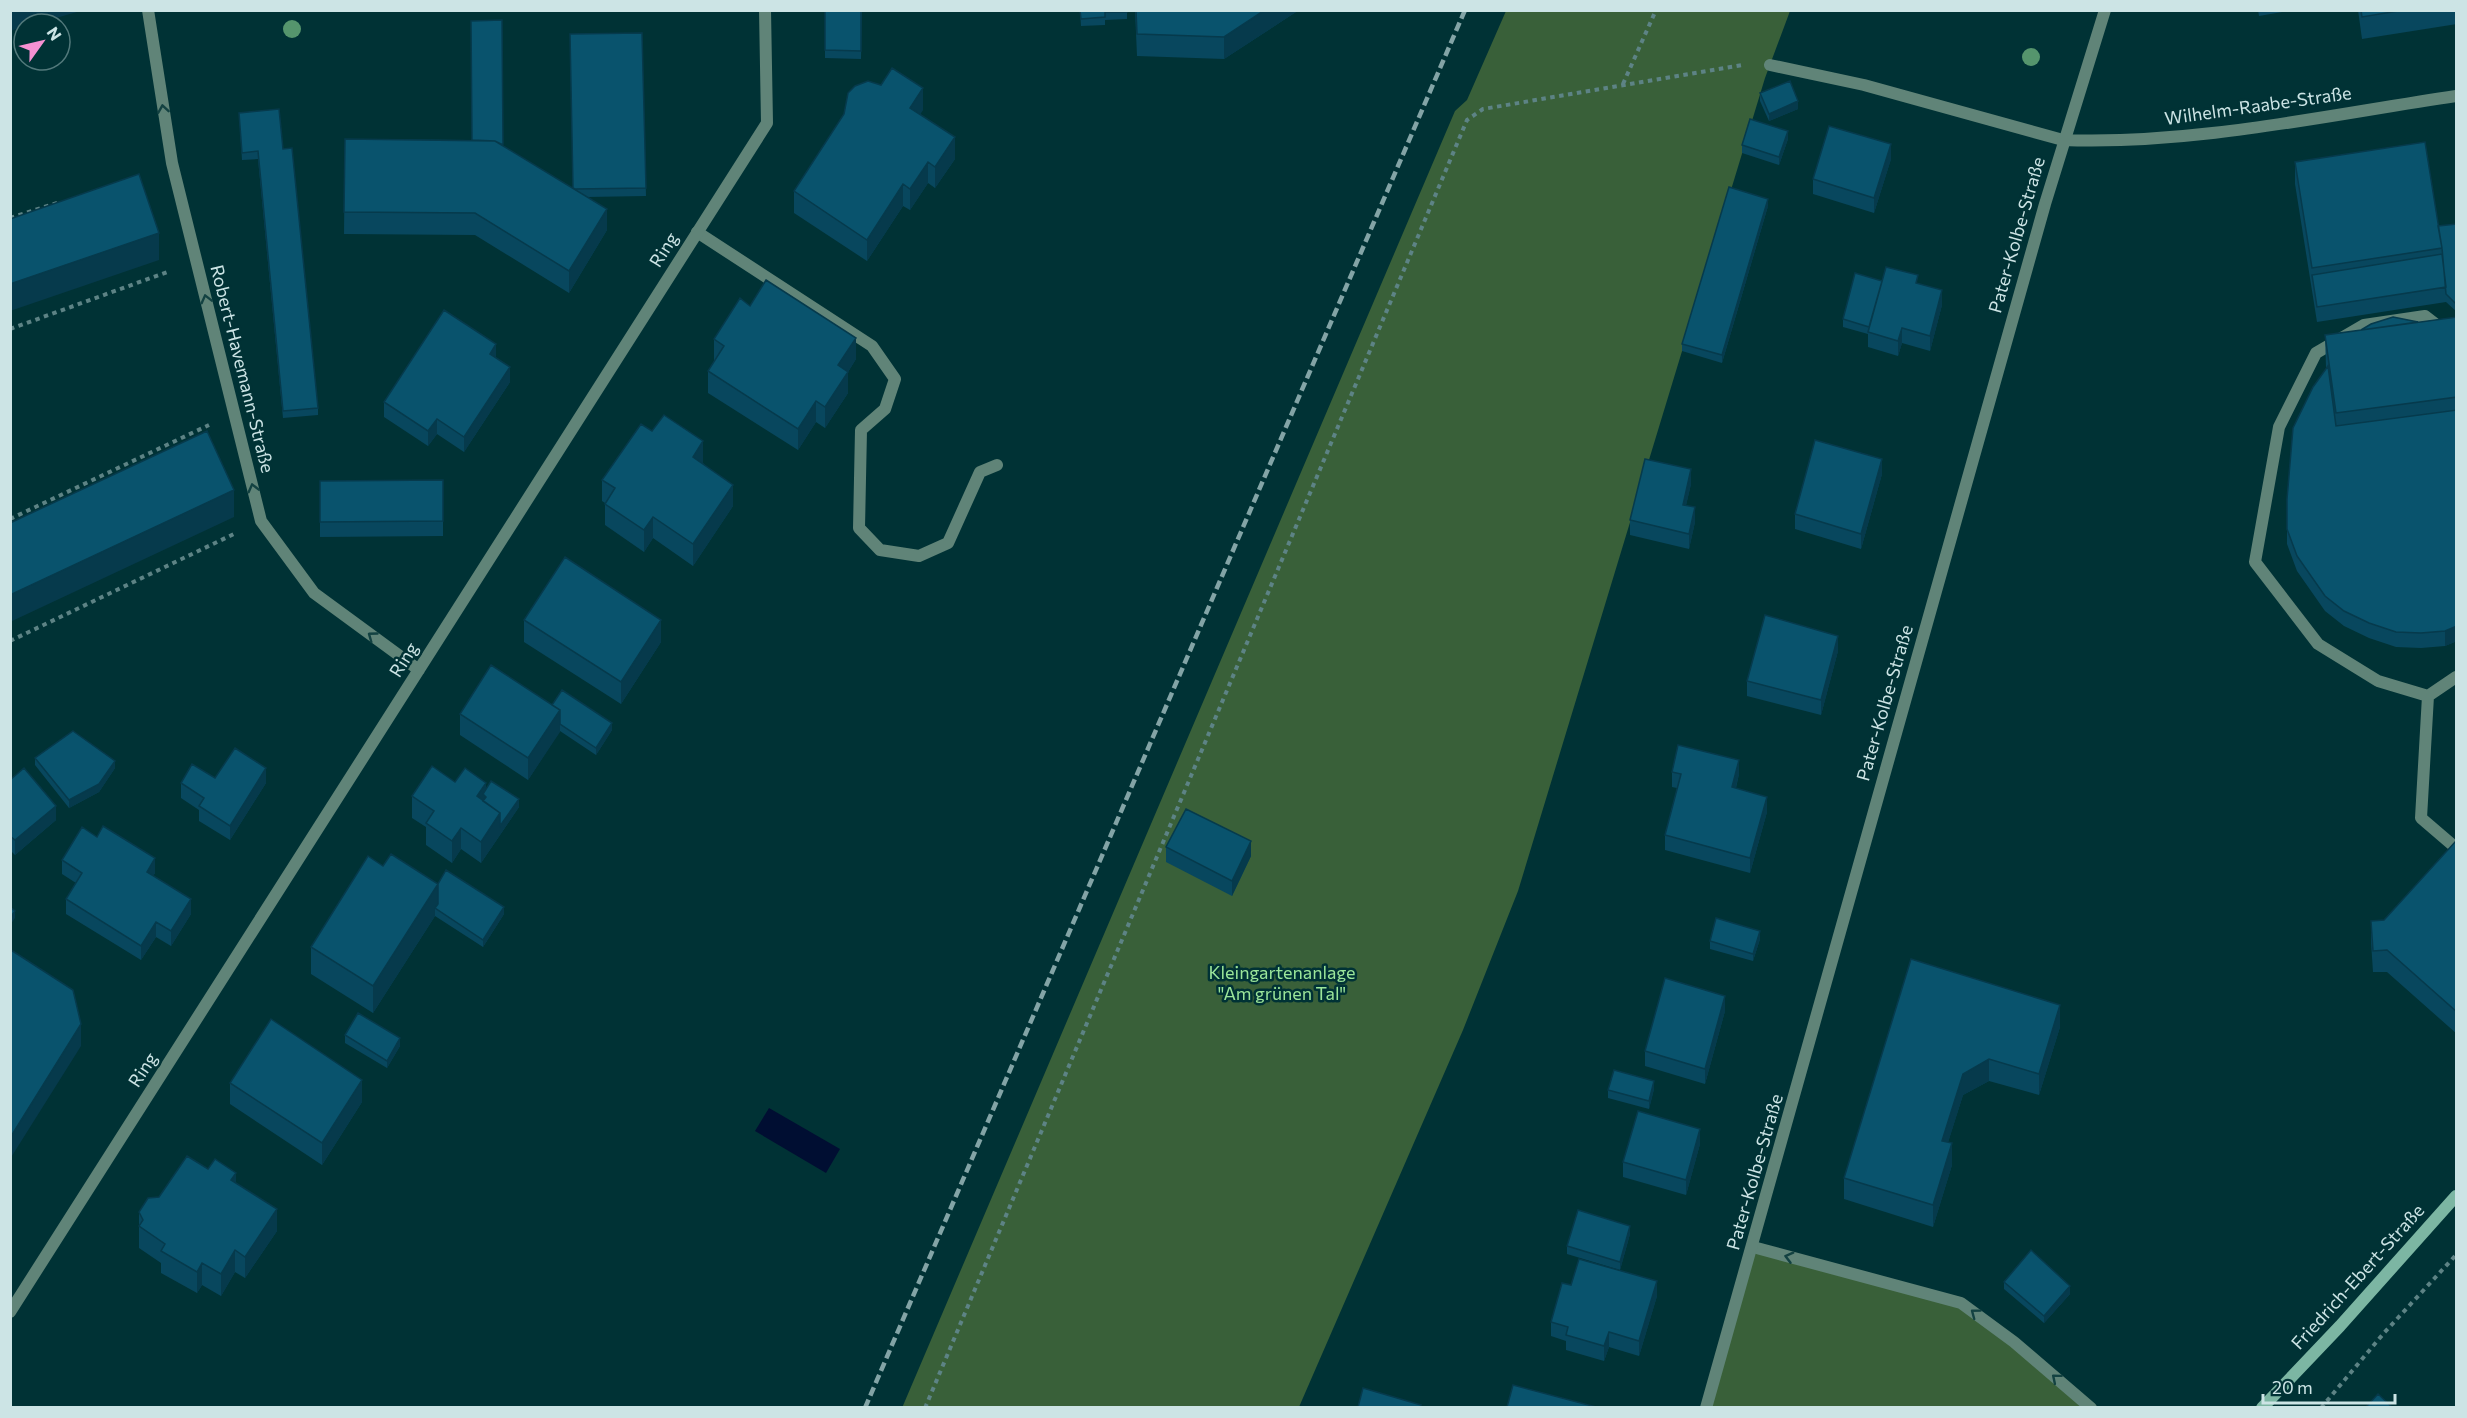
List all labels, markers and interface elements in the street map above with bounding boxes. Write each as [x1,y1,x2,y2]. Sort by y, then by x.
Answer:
north arrow [12,12,72,72]
text: N [44,23,66,44]
street label: Wilhelm-Raabe-Straße [2163,81,2353,129]
one-way arrow [157,104,170,114]
street label: Pater-Kolbe-Straße [1983,154,2049,315]
street label: Ring [644,228,682,271]
street label: Robert-Havemann-Straße [206,262,279,475]
one-way arrow [200,294,213,304]
one-way arrow [247,483,260,493]
street label: Pater-Kolbe-Straße [1851,622,1917,783]
one-way arrow [367,632,378,643]
street label: Ring [384,638,422,681]
park label: Kleingartenanlage "Am grünen Tal" [1208,961,1356,1004]
street label: Ring [123,1048,162,1091]
street label: Pater-Kolbe-Straße [1721,1091,1787,1252]
street label: Friedrich-Ebert-Straße [2286,1199,2428,1354]
one-way arrow [1784,1252,1795,1264]
one-way arrow [1970,1309,1981,1320]
scale bar [2263,1367,2395,1405]
one-way arrow [2052,1375,2063,1386]
text: 20 m [2272,1376,2313,1398]

